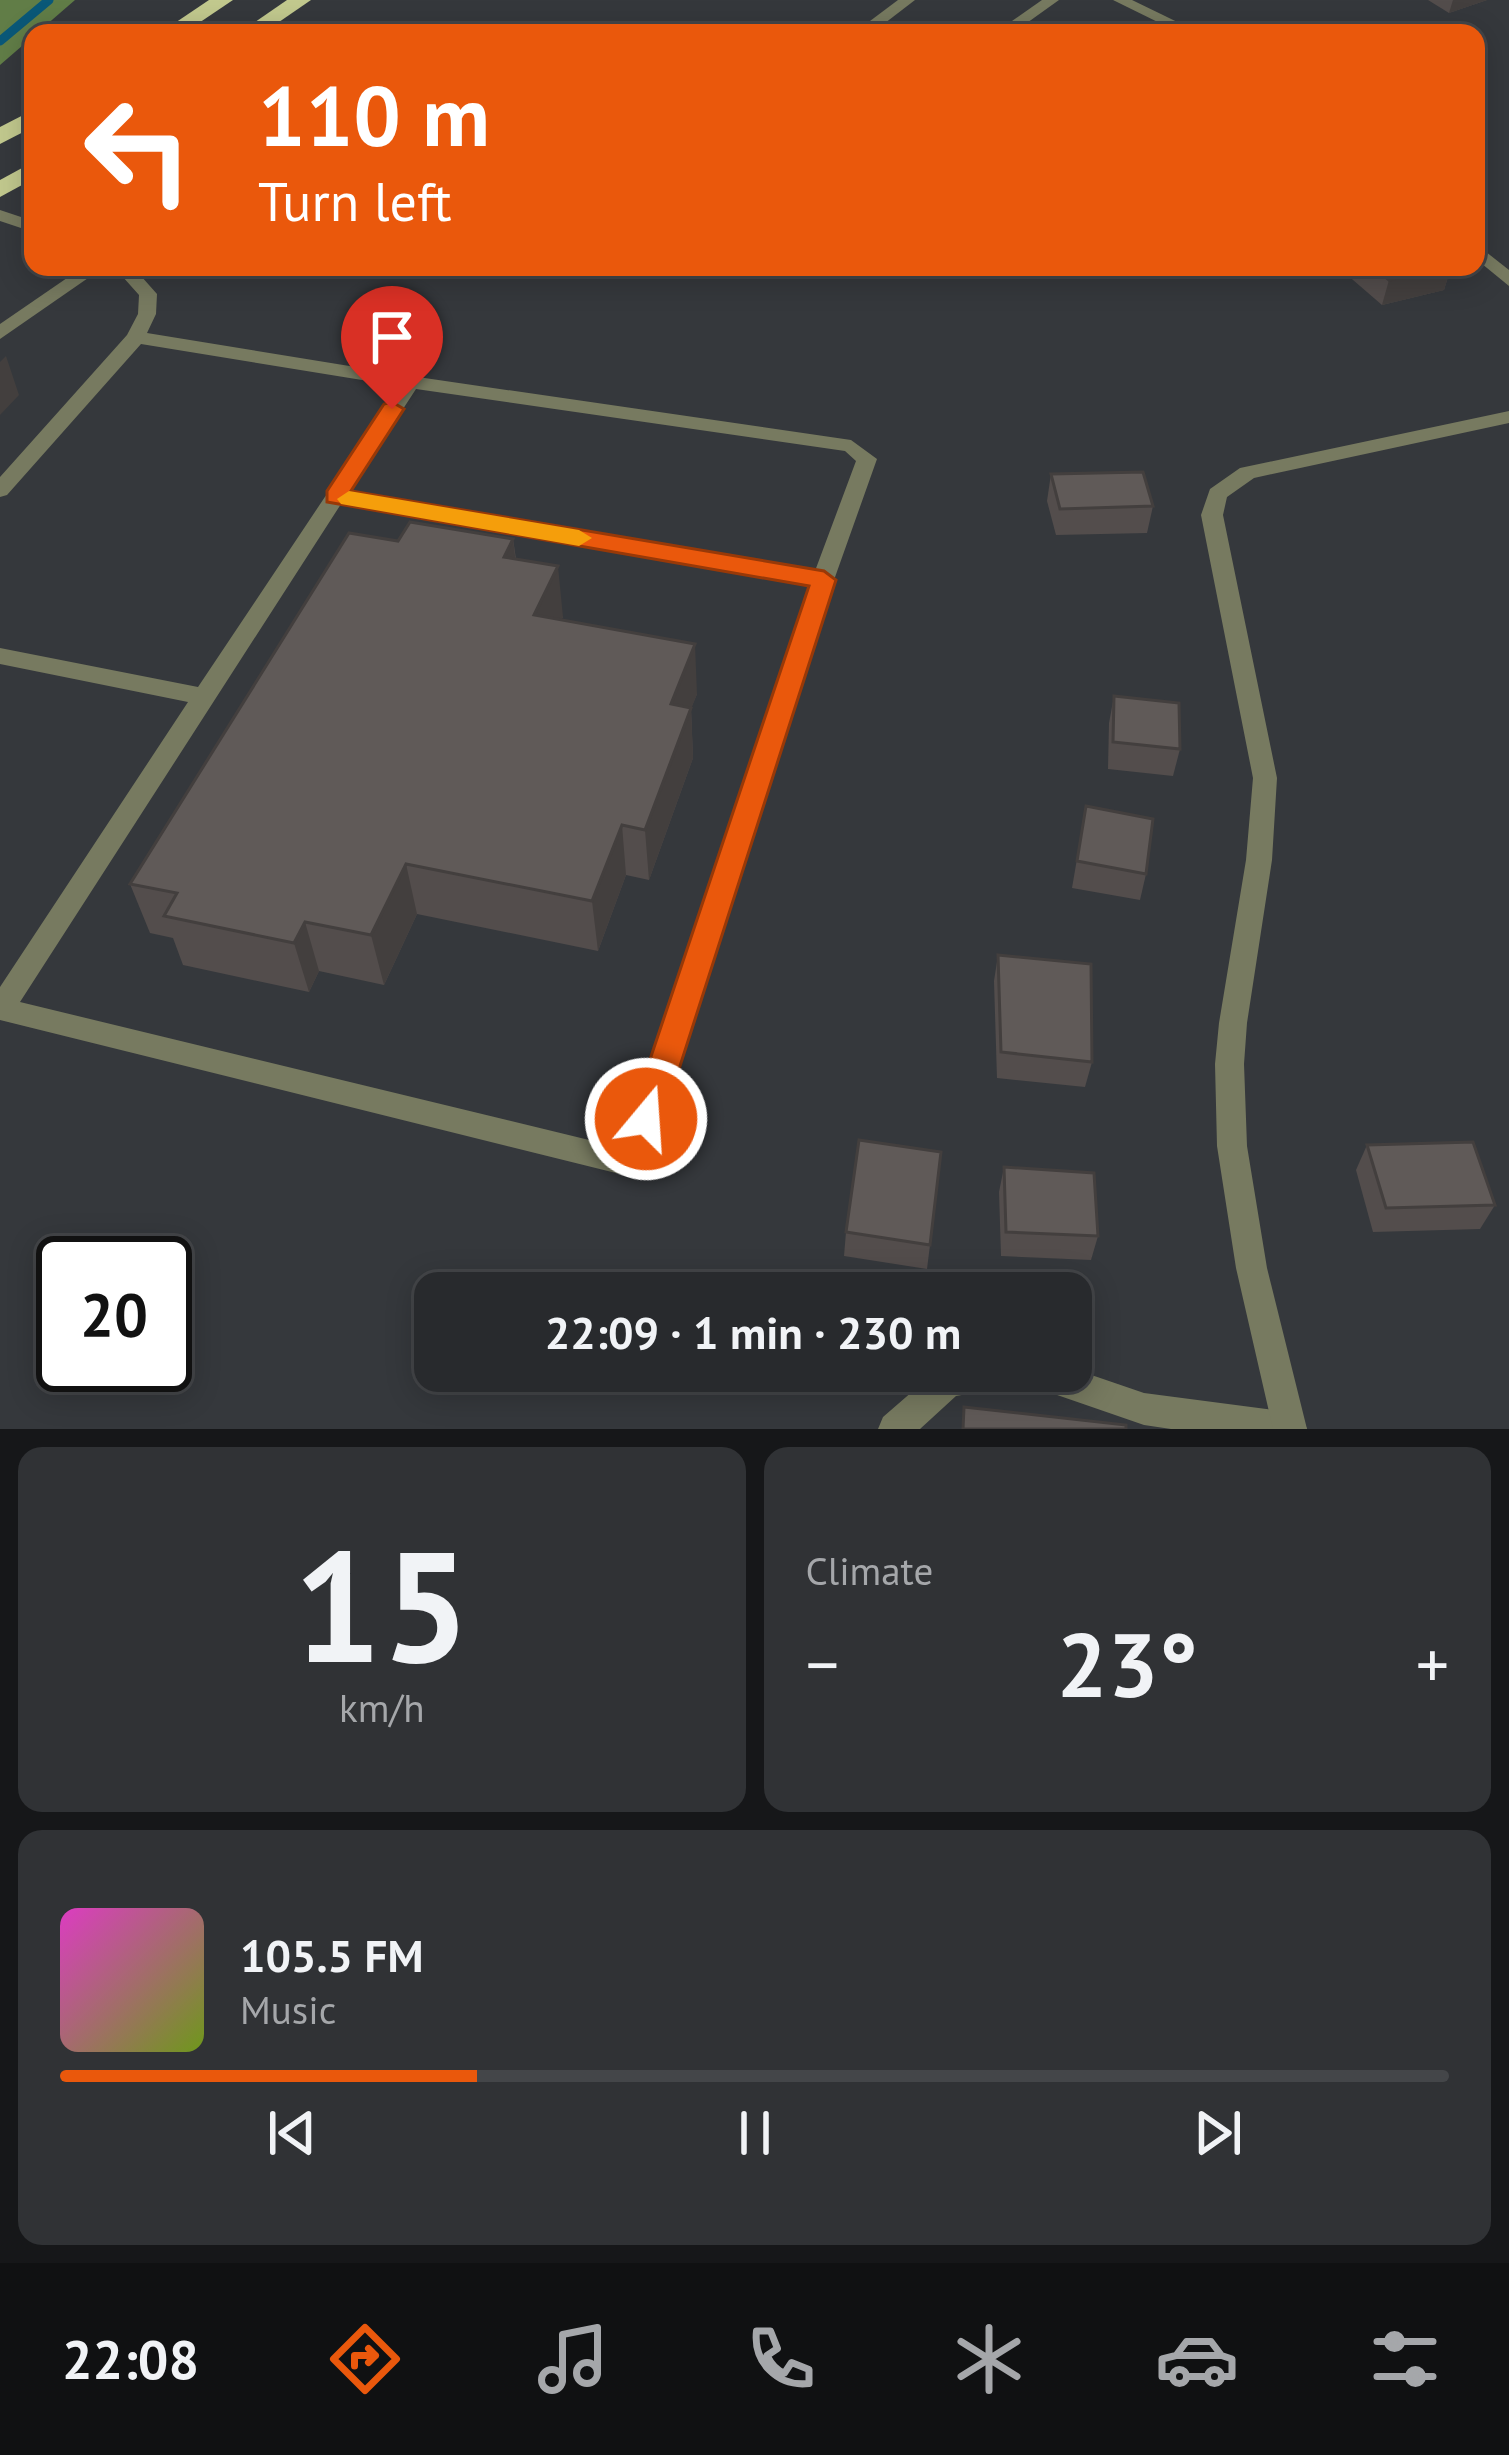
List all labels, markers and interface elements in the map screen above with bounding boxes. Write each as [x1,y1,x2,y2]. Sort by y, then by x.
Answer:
text: 110 m [258,60,490,169]
icon: left [60,72,216,228]
text: Turn left [258,166,452,236]
pin [341,286,443,409]
icon: arrive [359,304,425,370]
position arrow [583,1056,709,1182]
speed limit sign: 20 [36,1236,192,1392]
text: 22:09 · 1 min · 230 m [545,1303,961,1361]
text: 15 [293,1503,470,1705]
text: Climate [806,1545,933,1596]
text: 23° [1057,1605,1198,1722]
text: − [806,1621,839,1706]
text: + [1416,1621,1449,1706]
text: km/h [339,1682,425,1733]
text: 105.5 FM [240,1926,423,1984]
text: Music [240,1984,336,2035]
icon: previous [259,2100,325,2166]
icon: pause [722,2100,788,2166]
icon: next [1185,2100,1251,2166]
icon: directions [323,2317,407,2401]
icon: music [531,2317,615,2401]
icon: phone [739,2317,823,2401]
icon: climate [947,2317,1031,2401]
icon: car [1155,2317,1239,2401]
icon: filters [1363,2317,1447,2401]
text: 22:08 [62,2324,199,2394]

